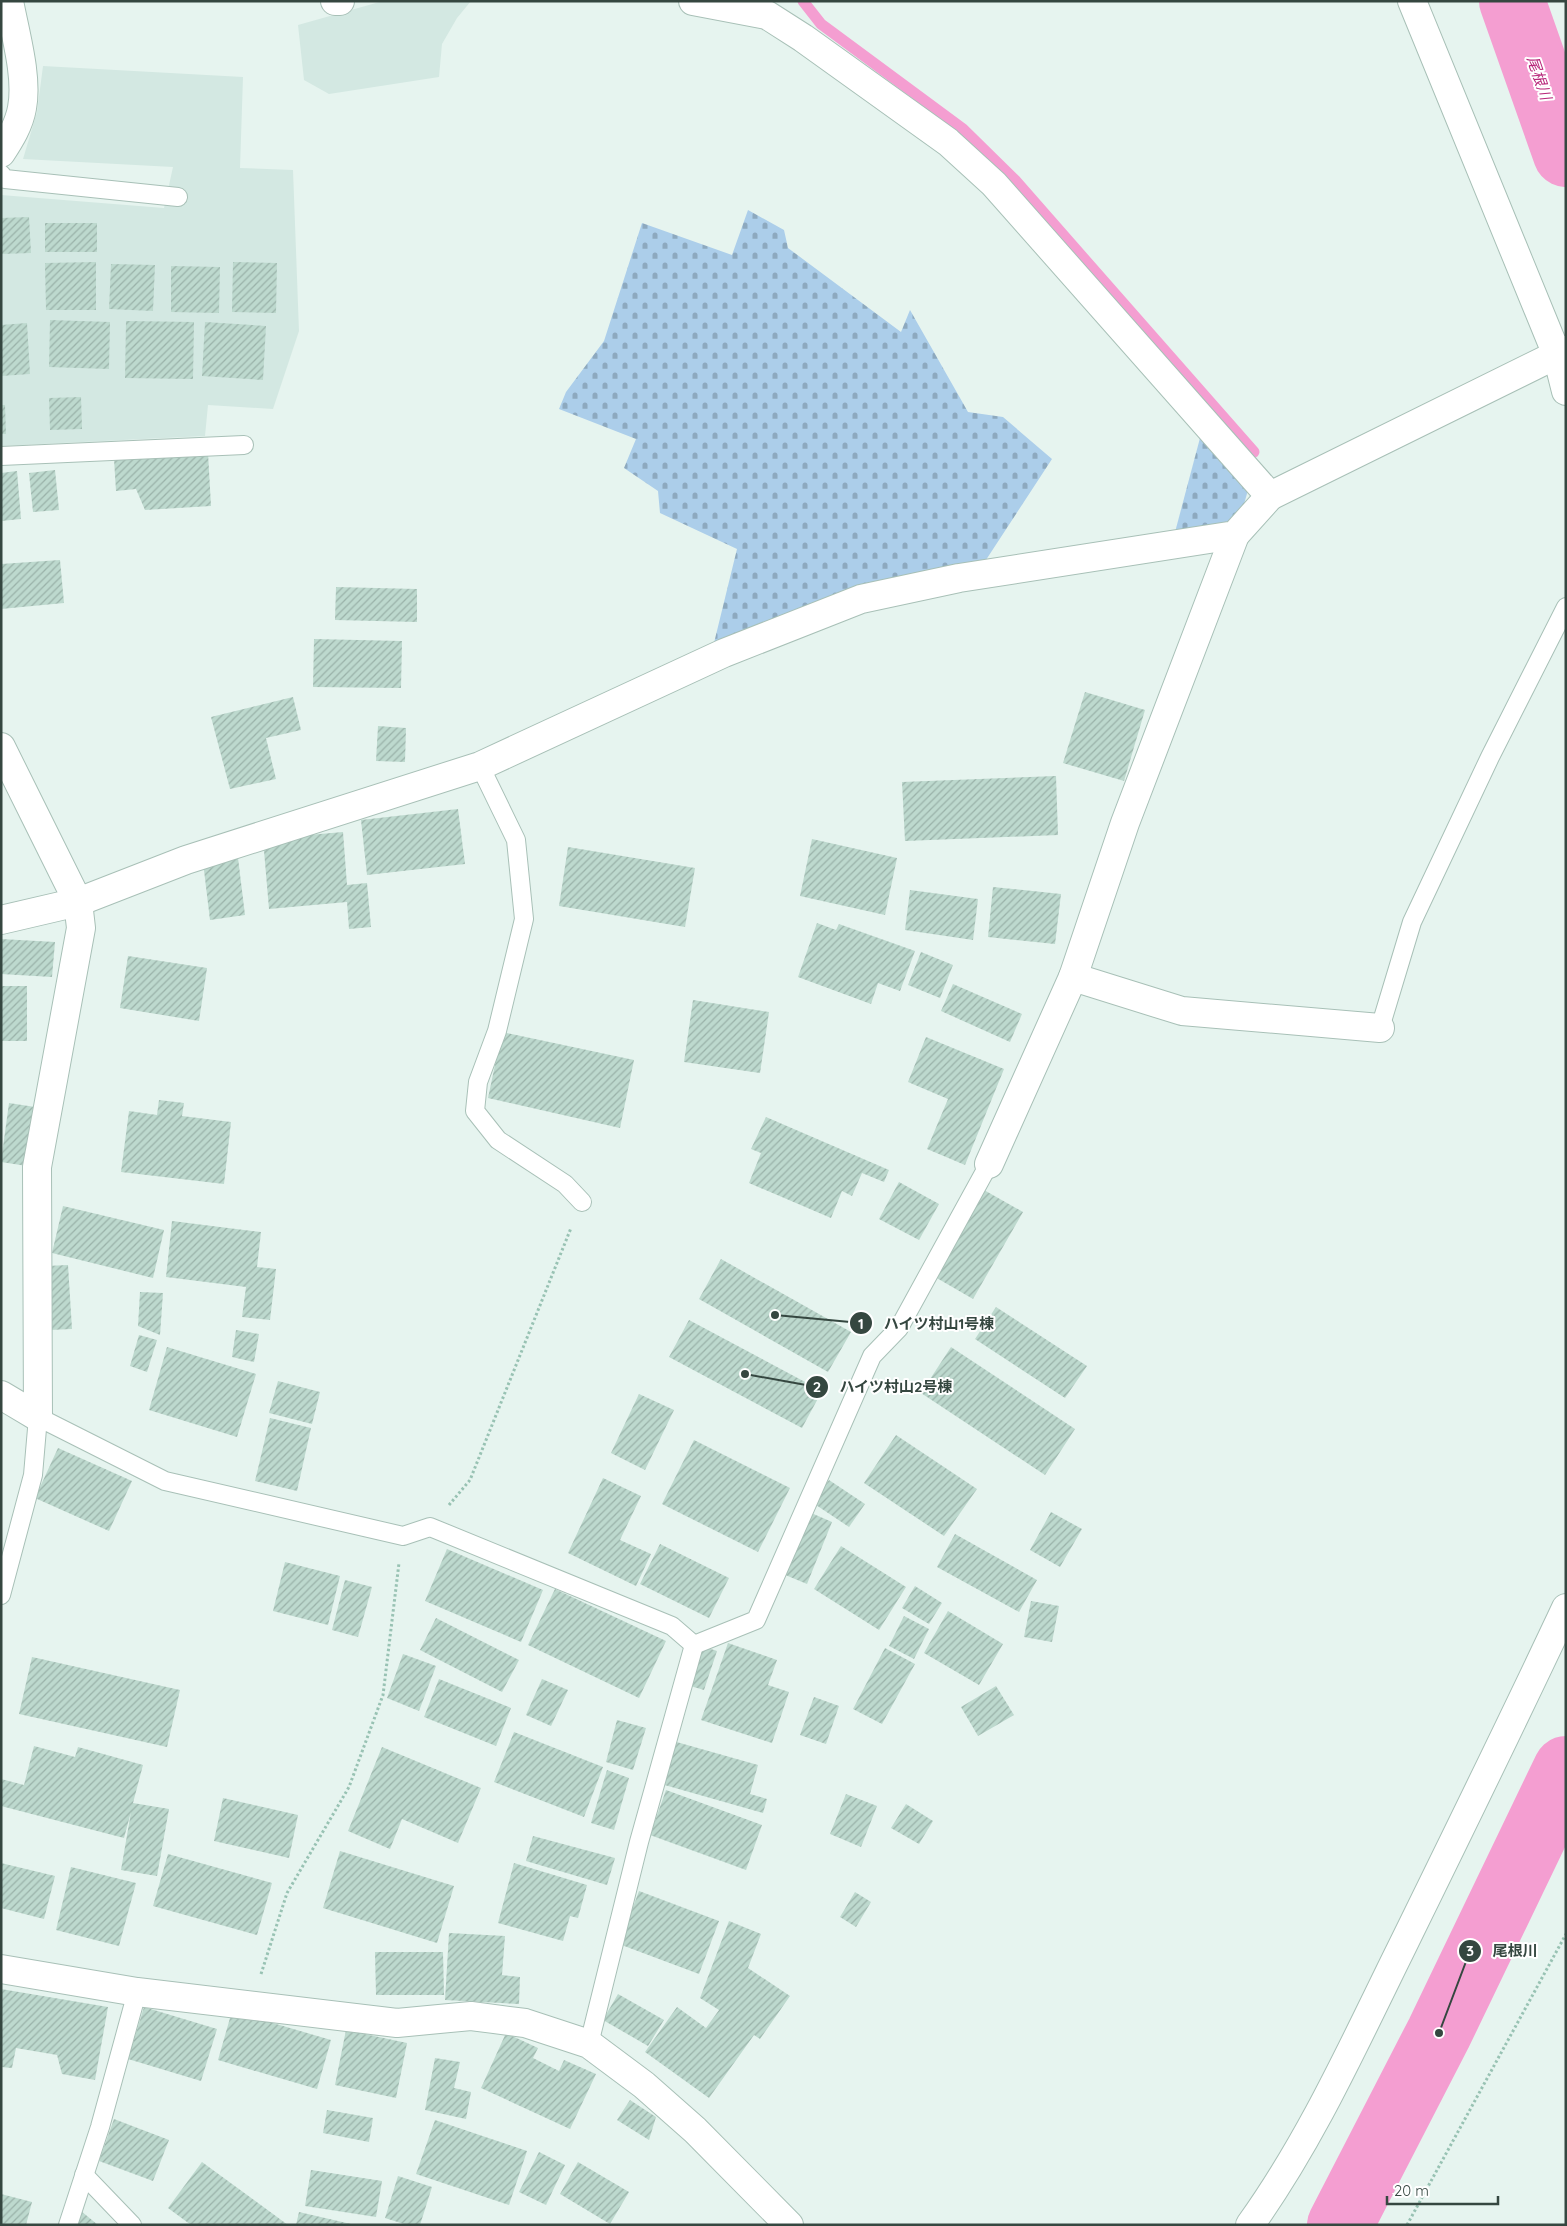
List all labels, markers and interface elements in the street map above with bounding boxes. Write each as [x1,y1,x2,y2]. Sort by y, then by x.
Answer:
water label: 尾根川 [1523,53,1556,104]
callout: ハイツ村山1号棟 [849,1308,1005,1338]
text: 1 [858,1314,864,1333]
text: ハイツ村山1号棟 [884,1314,994,1333]
callout: ハイツ村山2号棟 [804,1372,963,1402]
text: 2 [813,1377,821,1396]
text: ハイツ村山2号棟 [839,1377,953,1396]
callout: 尾根川 [1458,1936,1548,1966]
text: 3 [1466,1941,1474,1960]
text: 尾根川 [1492,1941,1538,1960]
scale bar [1387,2174,1498,2206]
text: 20 m [1394,2181,1429,2200]

